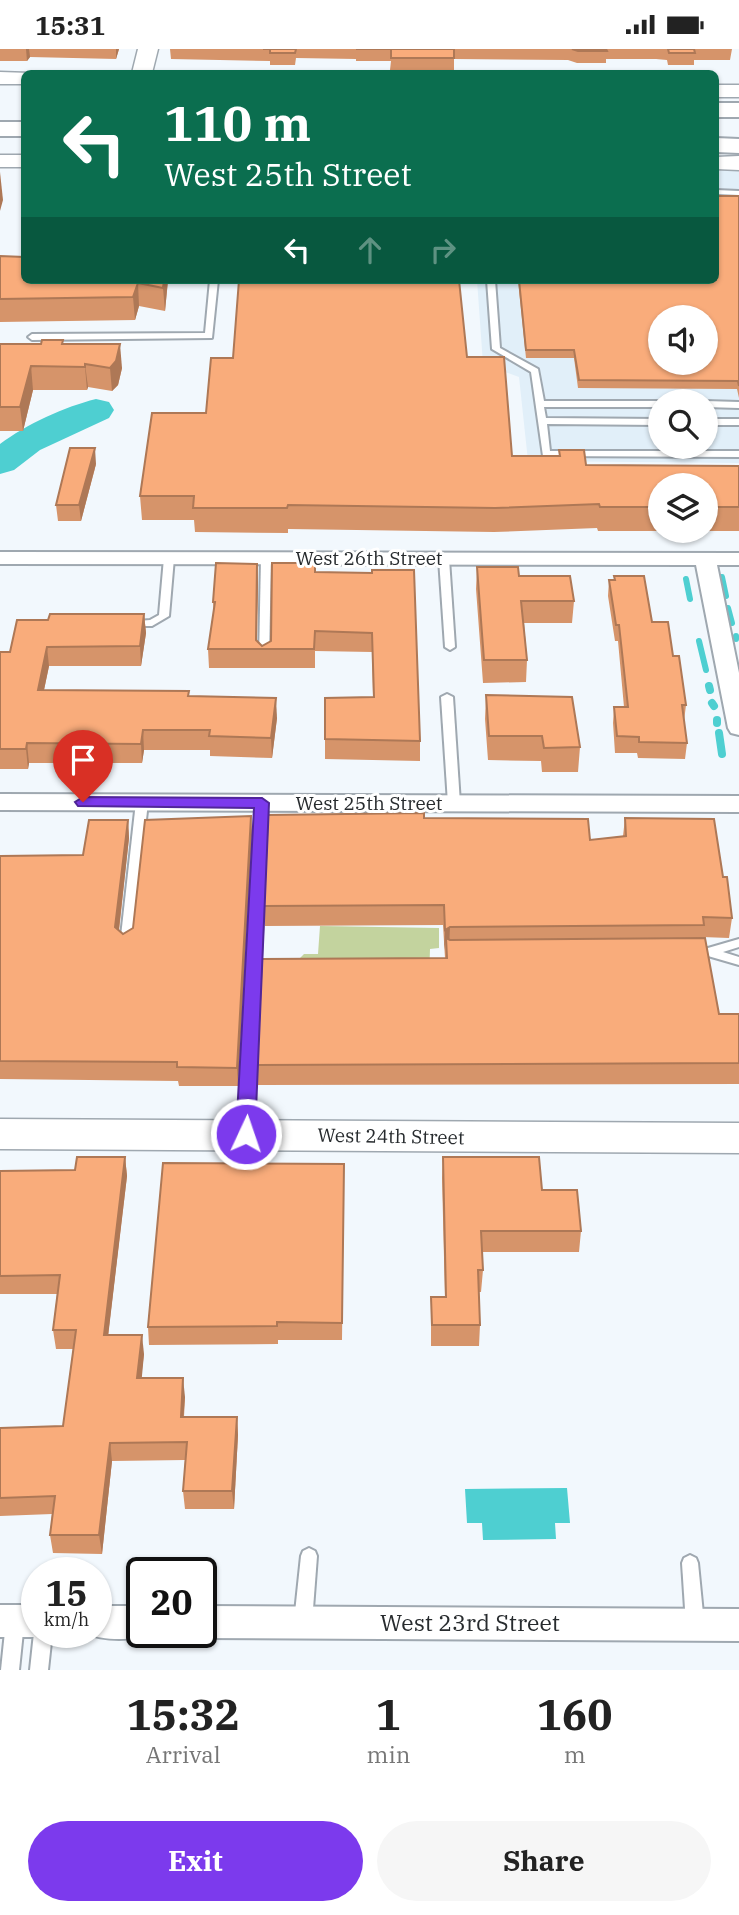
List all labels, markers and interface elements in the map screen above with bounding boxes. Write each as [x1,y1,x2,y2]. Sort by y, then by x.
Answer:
text: 15:31 [35,8,105,42]
text: 110 m [164,91,311,154]
icon: left [49,98,140,189]
text: West 25th Street [164,153,412,195]
icon: left [278,231,316,269]
icon: ahead [351,231,389,269]
icon: right [424,231,462,269]
map controls [648,305,718,543]
button: sound [648,305,718,375]
button: search [648,389,718,459]
button: layers [648,473,718,543]
street label: West 26th Street [295,546,443,570]
pin [53,730,113,802]
icon: arrive [64,741,102,779]
street label: West 25th Street [295,791,443,815]
position arrow [209,1097,283,1171]
street label: West 24th Street [317,1123,465,1149]
speed limit sign: 20 [126,1557,217,1648]
text: 15 [45,1570,88,1616]
street label: West 23rd Street [380,1607,560,1637]
text: km/h [44,1608,89,1631]
text: 15:32 [126,1687,240,1742]
text: 1 [376,1687,401,1742]
text: 160 [537,1687,612,1742]
text: Arrival [146,1739,221,1769]
text: min [367,1739,410,1769]
text: m [564,1739,586,1769]
button: Exit [28,1821,363,1901]
button: Share [377,1821,711,1901]

